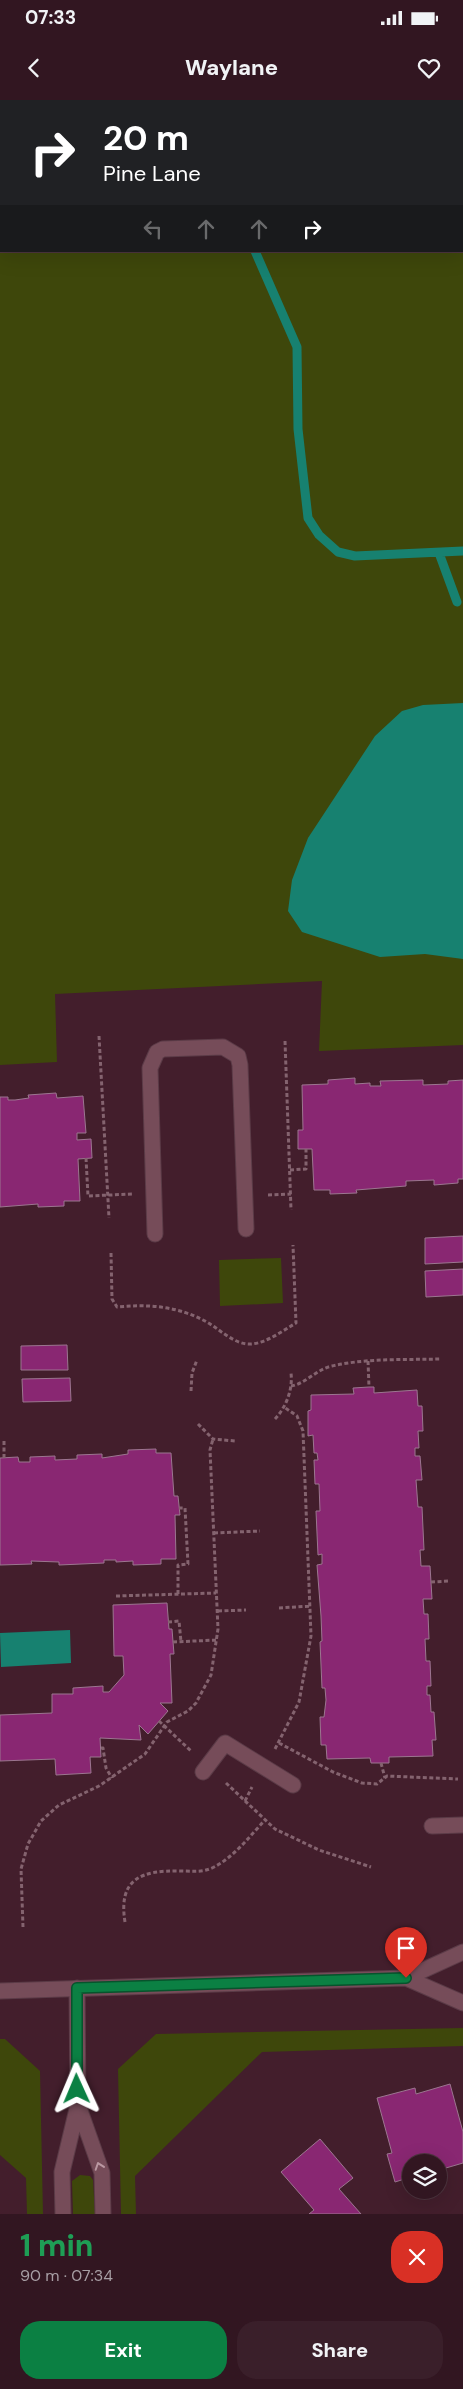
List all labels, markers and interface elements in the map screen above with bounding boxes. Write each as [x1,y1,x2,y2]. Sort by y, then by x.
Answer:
text: 07:33 [25,5,76,30]
text: Waylane [185,53,278,82]
icon: back [20,54,48,82]
icon: heart [415,54,443,82]
text: 20 m [103,115,189,161]
icon: right [20,120,85,185]
text: Pine Lane [103,159,201,188]
icon: left [139,215,167,243]
icon: ahead [192,215,220,243]
icon: ahead [245,215,273,243]
icon: right [298,215,326,243]
pin [385,1927,427,1978]
icon: arrive [392,1934,420,1962]
position arrow [50,2062,102,2114]
map controls [402,2154,447,2199]
button: layers [402,2154,447,2199]
one-way arrow [95,2162,105,2170]
text: 1 min [20,2226,93,2265]
button: close [391,2231,443,2283]
text: 90 m · 07:34 [20,2265,113,2286]
button: Exit [20,2321,227,2379]
button: Share [237,2321,443,2379]

